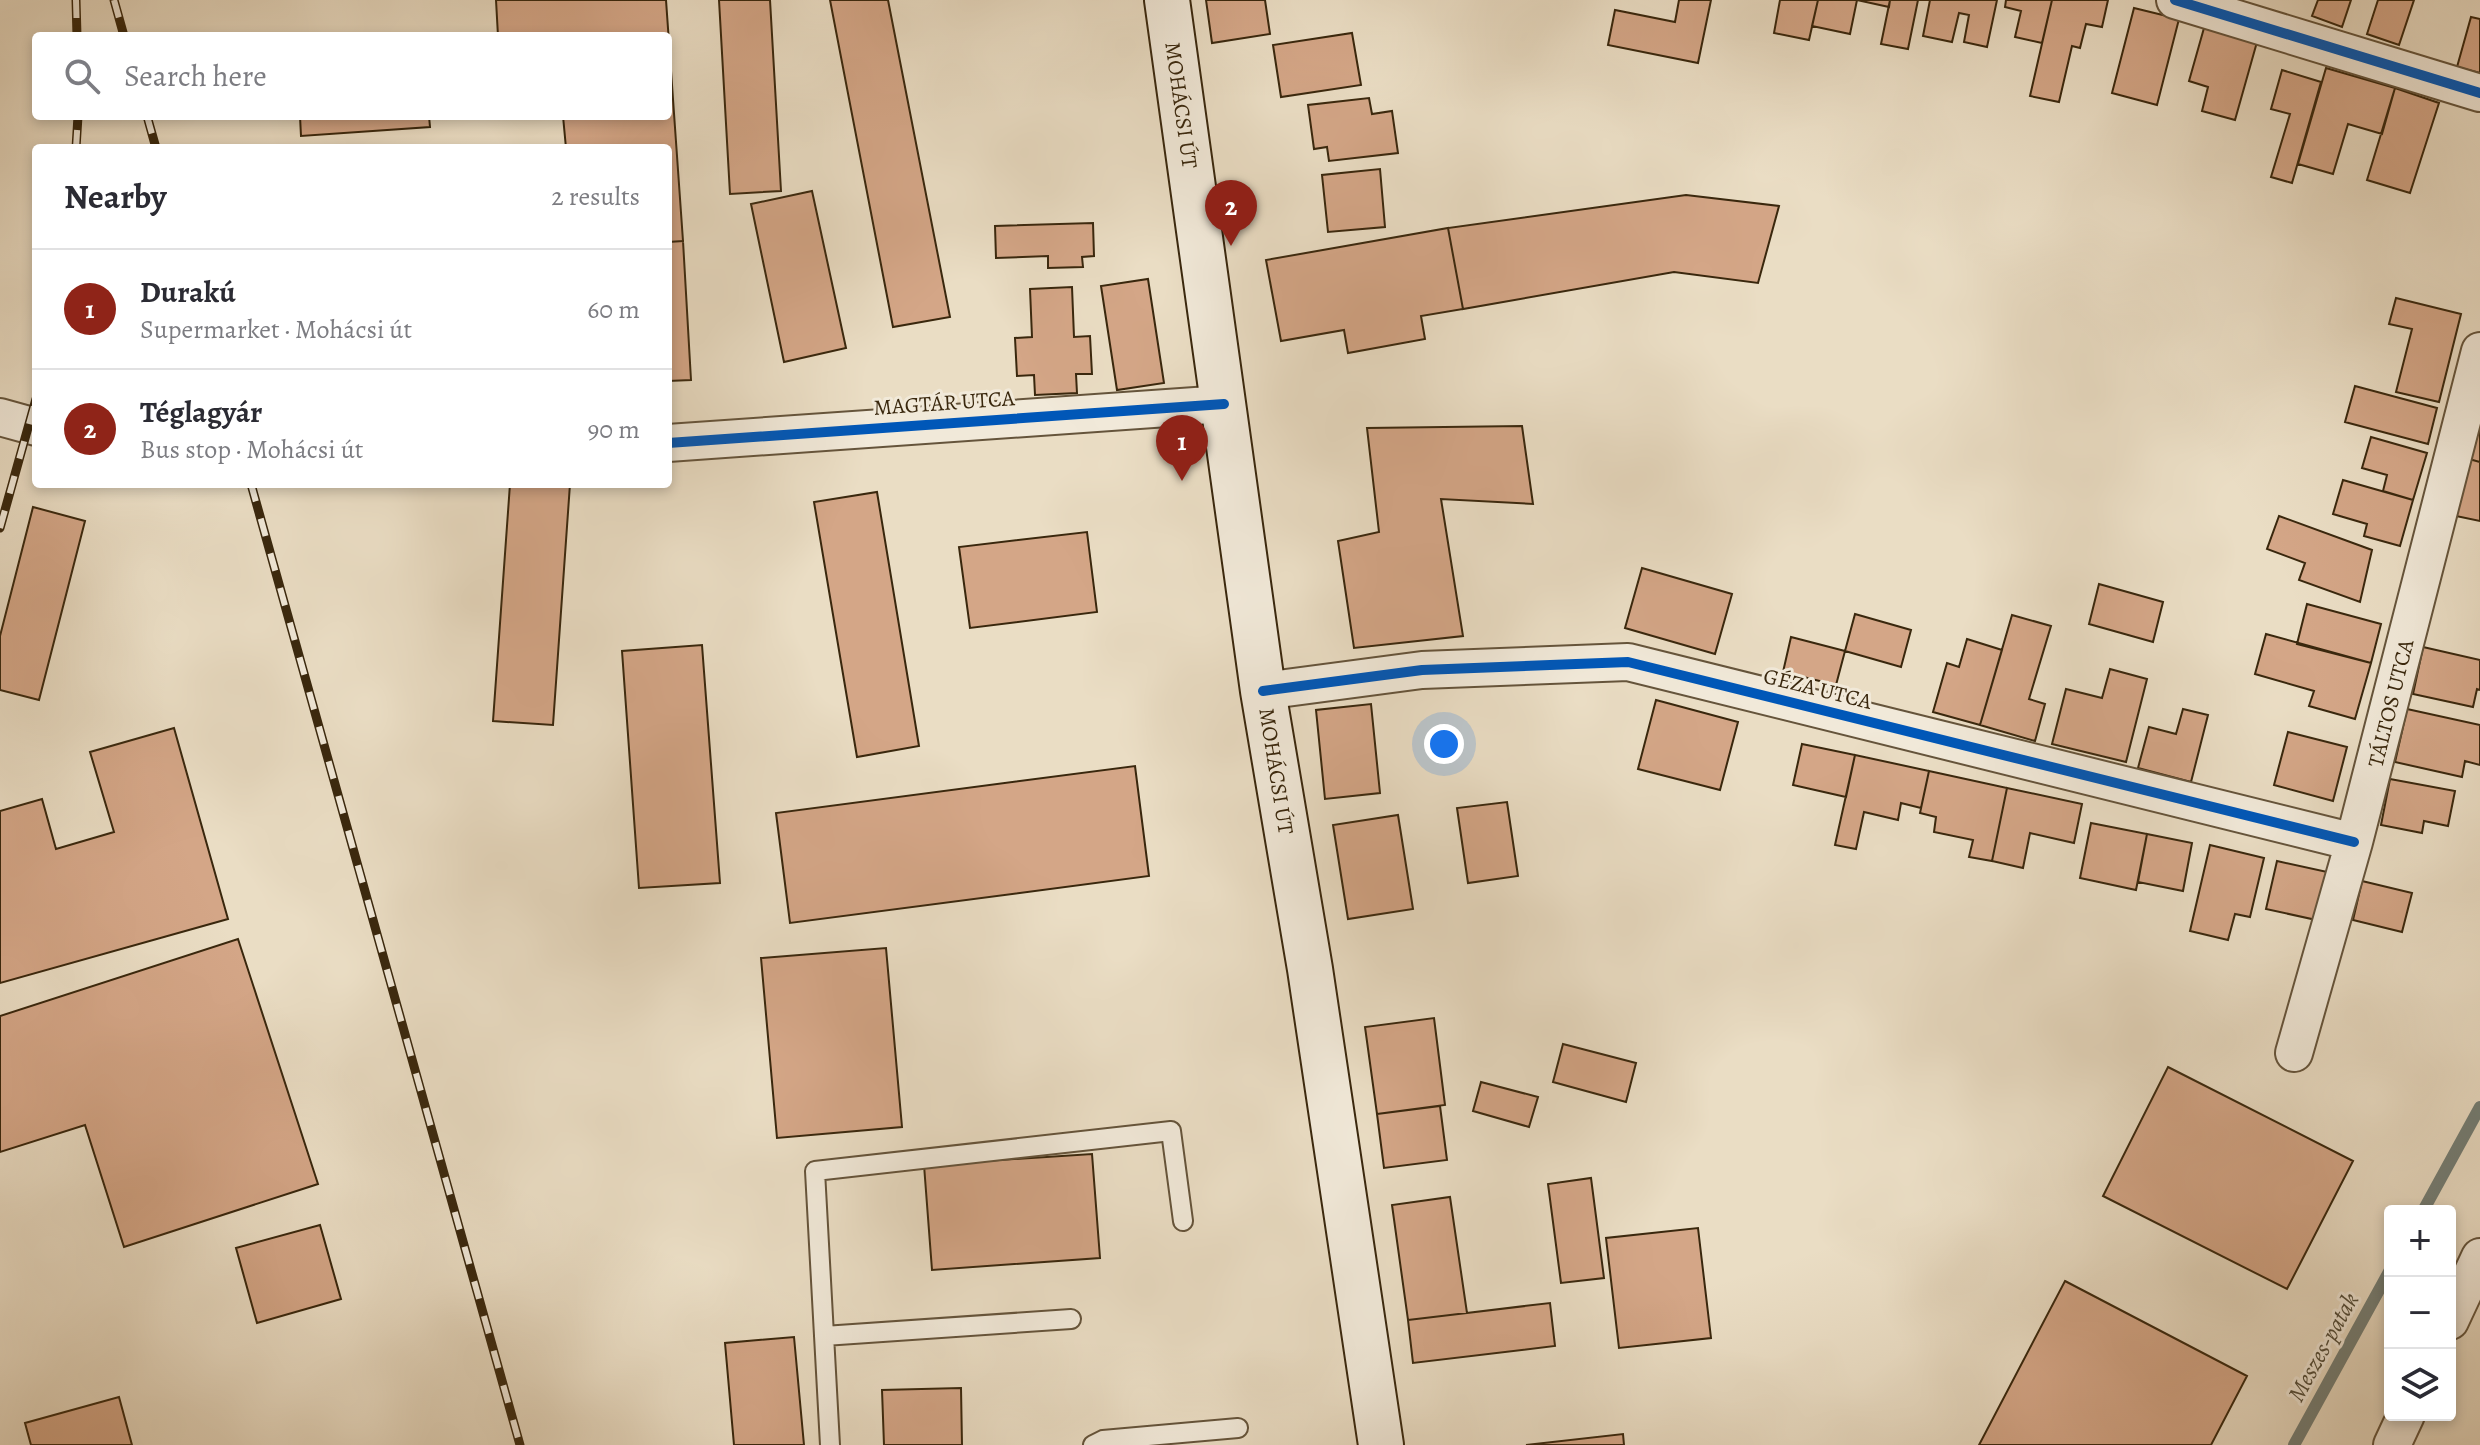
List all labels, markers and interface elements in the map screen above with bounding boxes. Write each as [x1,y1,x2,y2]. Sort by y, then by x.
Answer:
search box [32,32,672,120]
street label: MOHÁCSI ÚT [1157,40,1205,170]
icon: search [60,54,104,98]
text: Search here [124,56,267,96]
text: Nearby [64,173,167,220]
text: 2 results [551,179,640,214]
pin: 2 [1205,180,1257,246]
text: Durakú [140,272,236,312]
text: 1 [85,292,95,327]
text: 60 m [587,292,640,327]
text: Supermarket · Mohácsi út [140,312,412,347]
street label: MAGTÁR UTCA [872,383,1017,423]
text: Téglagyár [140,392,262,432]
text: 2 [84,412,96,447]
text: 90 m [588,412,640,447]
pin: 1 [1156,415,1208,481]
text: Bus stop · Mohácsi út [140,432,363,467]
street label: TÁLTOS UTCA [2361,635,2422,770]
street label: GÉZA UTCA [1760,661,1876,717]
street label: MOHÁCSI ÚT [1251,706,1301,836]
your location [1424,724,1464,764]
map controls [2384,1205,2456,1421]
button: + [2384,1205,2456,1277]
button: − [2384,1277,2456,1349]
water label: Meszes-patak [2280,1286,2366,1407]
button: layers [2384,1349,2456,1421]

